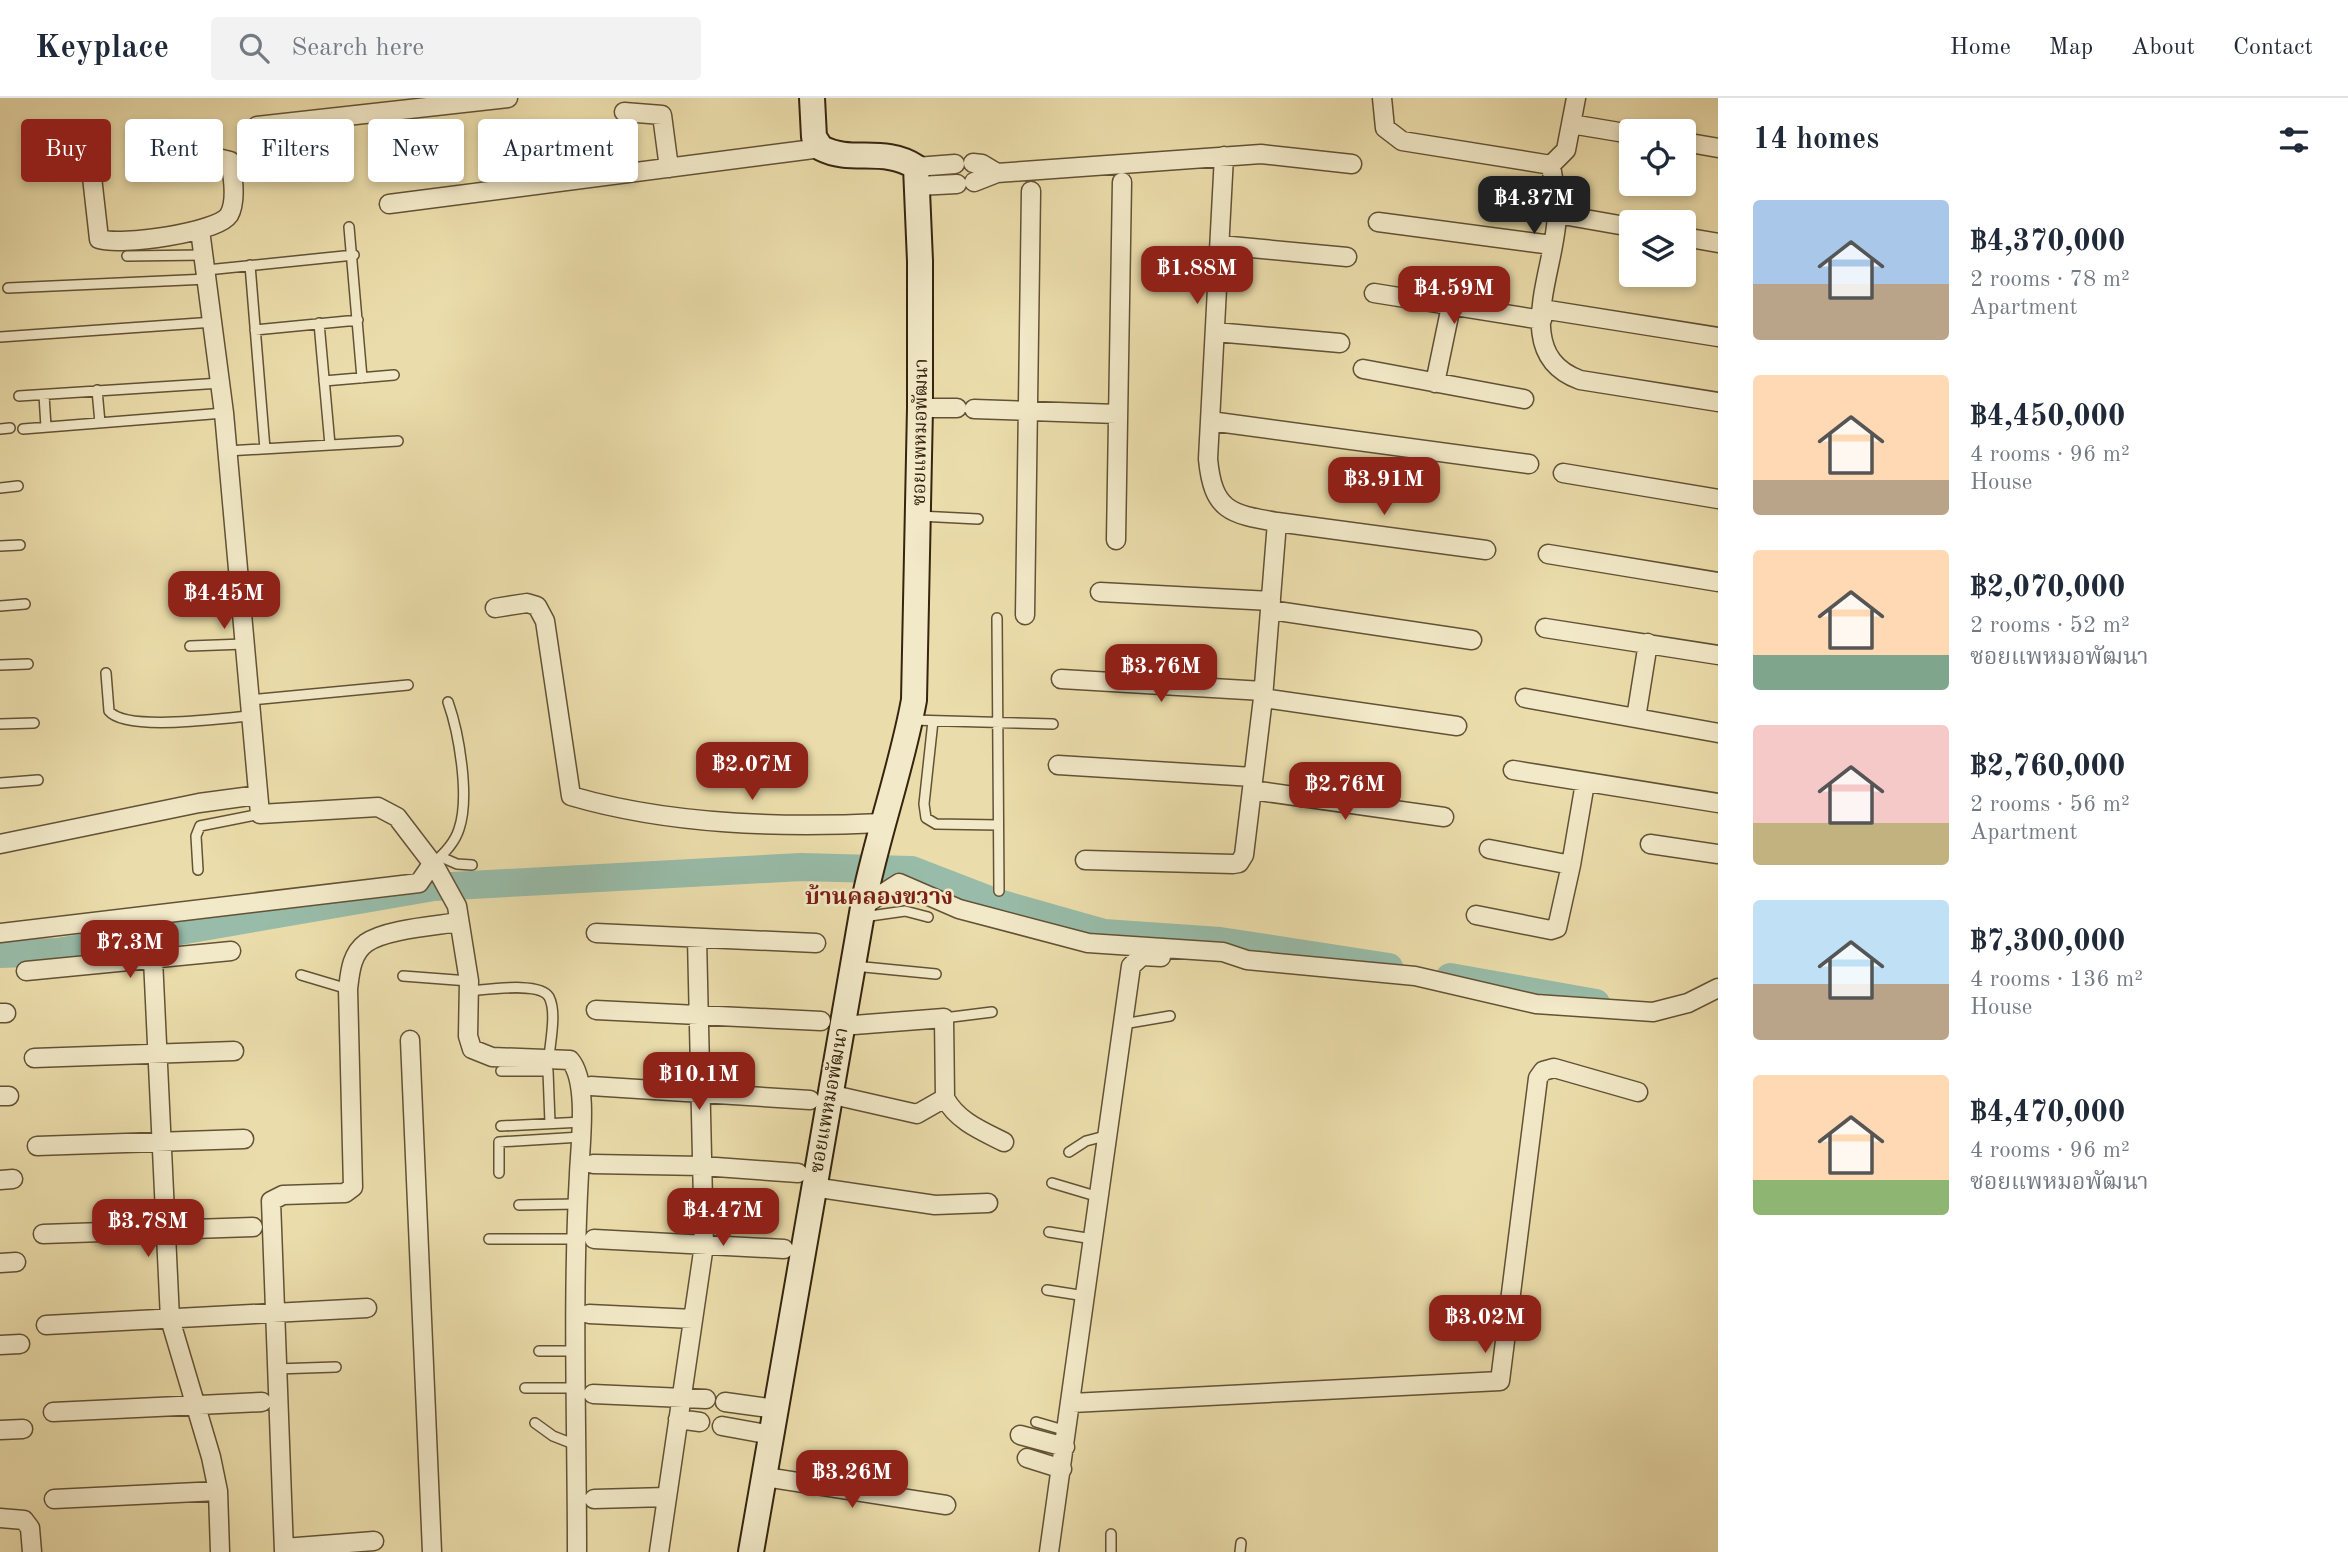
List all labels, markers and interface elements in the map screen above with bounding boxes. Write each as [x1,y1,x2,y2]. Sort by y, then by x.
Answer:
search box [211,17,701,80]
icon: search [235,29,273,67]
text: Keyplace [35,32,169,65]
text: Search here [291,35,424,61]
text: Home [1950,36,2011,60]
text: Map [2049,36,2093,60]
text: About [2131,36,2195,60]
text: Contact [2233,36,2313,60]
chip: Buy [21,119,111,182]
chip: Rent [125,119,223,182]
chip: Filters [237,119,354,182]
chip: New [368,119,464,182]
chip: Apartment [478,119,638,182]
map controls [1619,119,1696,287]
button: locate [1619,119,1696,196]
icon: filters [2275,121,2313,159]
text: 14 homes [1753,125,1879,155]
pin: ฿4.37M [1477,176,1591,236]
text: ฿4.37M [1494,187,1574,210]
button: layers [1619,210,1696,287]
text: ฿4,370,000 [1970,227,2125,257]
icon: home [1809,228,1893,312]
pin: ฿1.88M [1140,246,1254,306]
text: ฿1.88M [1157,257,1237,280]
pin: ฿4.59M [1397,266,1511,326]
text: 2 rooms · 78 m² [1970,268,2130,291]
text: ฿4.59M [1414,277,1494,300]
text: Apartment [1970,296,2078,319]
street label: ซอยแพหมอพัฒนา [909,358,932,506]
text: ฿4,450,000 [1970,402,2125,432]
icon: home [1809,403,1893,487]
text: 4 rooms · 96 m² [1970,443,2130,466]
pin: ฿3.91M [1327,458,1441,517]
text: ฿3.91M [1344,468,1424,491]
text: House [1970,471,2032,494]
pin: ฿4.45M [167,572,281,631]
text: ฿2,070,000 [1970,573,2125,603]
icon: home [1809,578,1893,662]
text: ฿4.45M [184,582,264,605]
text: 2 rooms · 52 m² [1970,614,2130,637]
pin: ฿3.76M [1104,644,1218,704]
text: ซอยแพหมอพัฒนา [1970,646,2149,669]
text: ฿3.76M [1121,655,1201,678]
pin: ฿2.07M [695,742,809,802]
text: ฿2,760,000 [1970,752,2125,782]
text: ฿2.07M [712,753,792,776]
icon: home [1809,753,1893,837]
pin: ฿2.76M [1288,762,1402,822]
text: ฿2.76M [1305,773,1385,796]
text: 2 rooms · 56 m² [1970,793,2130,816]
text: Apartment [1970,821,2078,844]
district label: บ้านคลองขวาง [805,884,953,909]
pin: ฿7.3M [81,920,179,980]
text: ฿7,300,000 [1970,927,2125,957]
icon: home [1809,928,1893,1012]
text: ฿7.3M [97,931,163,954]
text: 4 rooms · 136 m² [1970,968,2143,991]
text: House [1970,996,2032,1019]
street label: ซอยแพหมอพัฒนา [806,1026,853,1175]
pin: ฿10.1M [642,1052,756,1112]
text: ฿10.1M [659,1063,739,1086]
text: ฿4,470,000 [1970,1098,2125,1128]
icon: home [1809,1103,1893,1187]
text: 4 rooms · 96 m² [1970,1139,2130,1162]
text: ซอยแพหมอพัฒนา [1970,1171,2149,1194]
pin: ฿4.47M [666,1188,780,1248]
text: ฿4.47M [683,1199,763,1222]
pin: ฿3.78M [91,1200,205,1259]
text: ฿3.78M [108,1210,188,1233]
pin: ฿3.02M [1428,1296,1542,1355]
text: ฿3.02M [1445,1306,1525,1329]
pin: ฿3.26M [795,1450,909,1510]
text: ฿3.26M [812,1461,892,1484]

